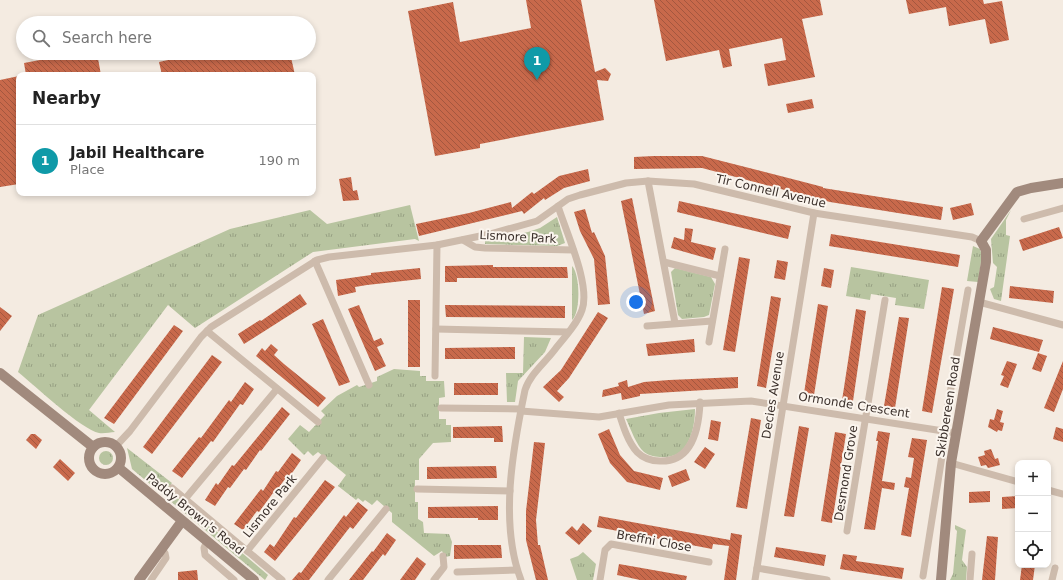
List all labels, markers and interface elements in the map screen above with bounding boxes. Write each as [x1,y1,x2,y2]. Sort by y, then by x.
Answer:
search box [16,16,316,60]
icon: search [30,27,52,49]
text: Search here [62,29,152,47]
pin: 1 [524,47,550,80]
text: Nearby [32,88,101,108]
text: Jabil Healthcare [70,144,204,162]
text: 1 [40,153,50,168]
text: 190 m [258,153,300,168]
text: Place [70,162,105,177]
street label: Tir Connell Avenue [714,171,827,210]
street label: Lismore Park [479,228,557,246]
your location [626,292,646,312]
street label: Decies Avenue [759,350,787,440]
street label: Skibbereen Road [933,356,963,458]
street label: Ormonde Crescent [797,389,911,421]
street label: Desmond Grove [832,424,860,522]
map controls [1015,460,1051,568]
button: + [1015,460,1051,496]
street label: Paddy Brown's Road [143,470,247,558]
street label: Lismore Park [240,472,300,540]
button: − [1015,496,1051,532]
street label: Breffni Close [615,528,693,554]
button: locate [1015,532,1051,568]

